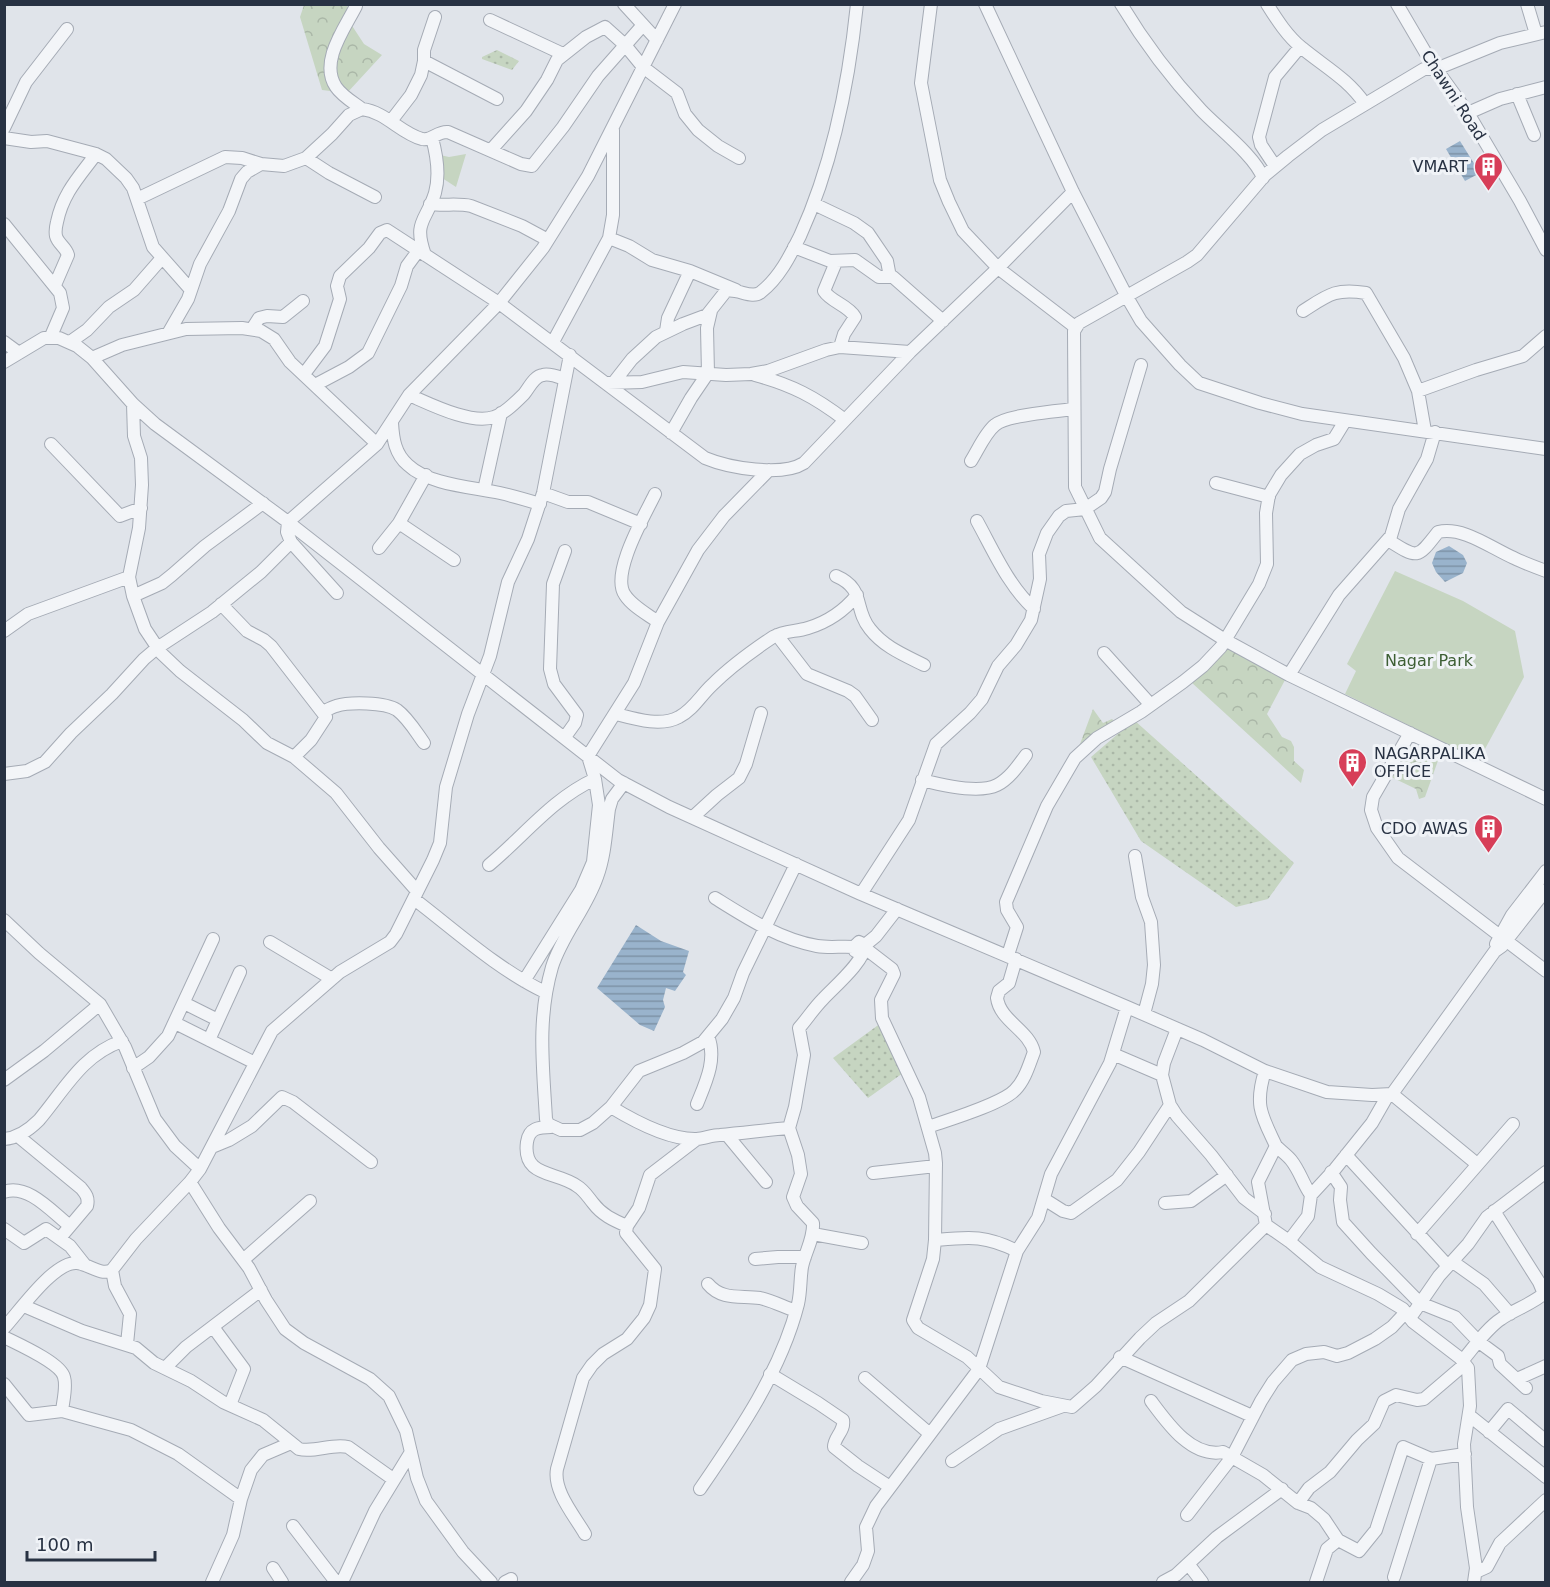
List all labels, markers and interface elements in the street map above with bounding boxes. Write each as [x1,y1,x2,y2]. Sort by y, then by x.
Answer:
street label: Chawni Road [1417,46,1490,144]
building icon: VMART [1473,150,1505,192]
place label: VMART [1413,157,1468,176]
park label: Nagar Park [1385,651,1474,670]
place label: NAGARPALIKA OFFICE [1374,744,1486,781]
building icon: NAGARPALIKA OFFICE [1337,746,1369,788]
building icon: CDO AWAS [1473,812,1505,854]
place label: CDO AWAS [1381,819,1468,838]
scale bar [27,1524,154,1562]
text: 100 m [36,1534,94,1555]

